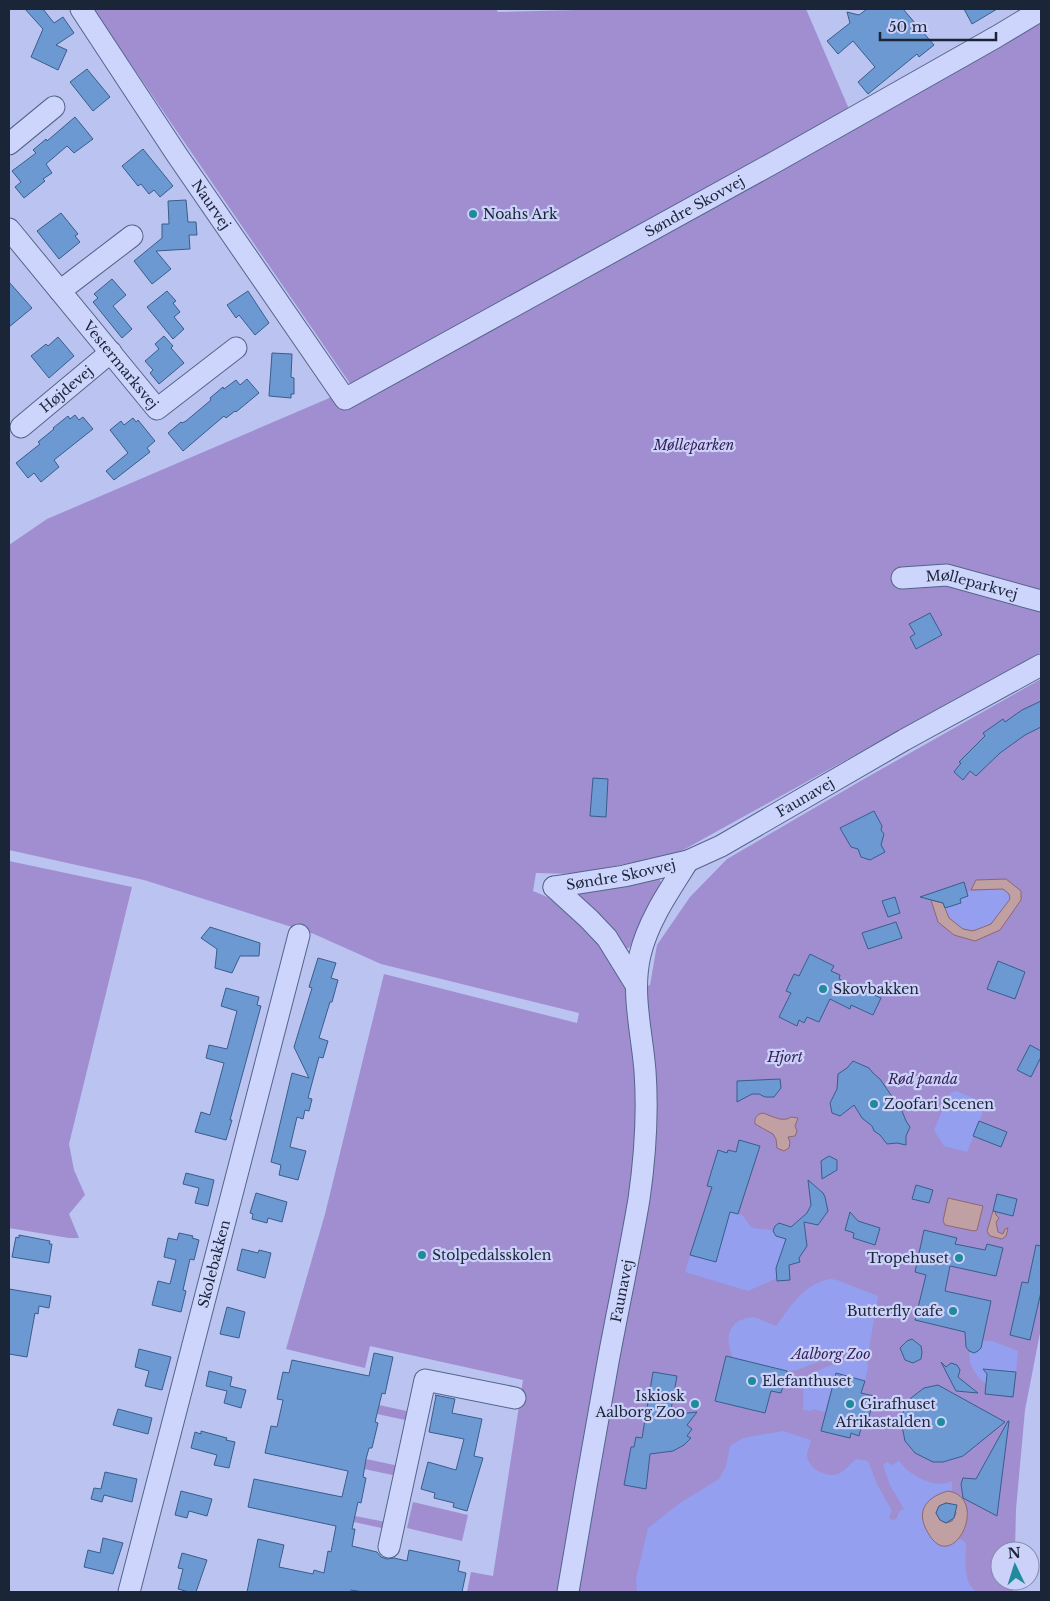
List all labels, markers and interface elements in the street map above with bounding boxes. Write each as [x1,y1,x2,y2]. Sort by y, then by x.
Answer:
scale bar [880,10,996,42]
text: 50 m [888,17,928,36]
street label: Søndre Skovvej [642,172,747,241]
street label: Naurvej [188,176,235,233]
place label: Noahs Ark [483,205,558,223]
marker: Noahs Ark [467,208,479,220]
street label: Vestermarksvej [79,316,162,413]
street label: Højdevej [36,362,97,417]
park label: Mølleparken [653,436,735,454]
street label: Mølleparkvej [925,566,1020,603]
street label: Faunavej [773,774,837,821]
street label: Søndre Skovvej [565,855,677,894]
place label: Skovbakken [833,980,919,998]
marker: Skovbakken [817,983,829,995]
park label: Hjort [766,1048,804,1066]
park label: Rød panda [887,1070,958,1088]
place label: Zoofari Scenen [884,1095,994,1113]
marker: Zoofari Scenen [868,1098,880,1110]
street label: Skolebakken [194,1218,234,1310]
place label: Stolpedalsskolen [432,1246,552,1264]
marker: Stolpedalsskolen [416,1249,428,1261]
place label: Tropehuset [867,1249,950,1267]
marker: Tropehuset [953,1252,965,1264]
street label: Faunavej [607,1258,637,1324]
place label: Butterfly cafe [847,1302,943,1320]
marker: Butterfly cafe [947,1305,959,1317]
park label: Aalborg Zoo [790,1345,870,1363]
place label: Elefanthuset [762,1372,853,1390]
marker: Elefanthuset [746,1375,758,1387]
place label: Iskiosk Aalborg Zoo [595,1387,685,1421]
place label: Girafhuset [860,1395,937,1413]
marker: Iskiosk Aalborg Zoo [689,1398,701,1410]
marker: Girafhuset [844,1398,856,1410]
place label: Afrikastalden [835,1413,931,1431]
marker: Afrikastalden [935,1416,947,1428]
north arrow [990,1541,1040,1591]
text: N [1007,1544,1021,1562]

